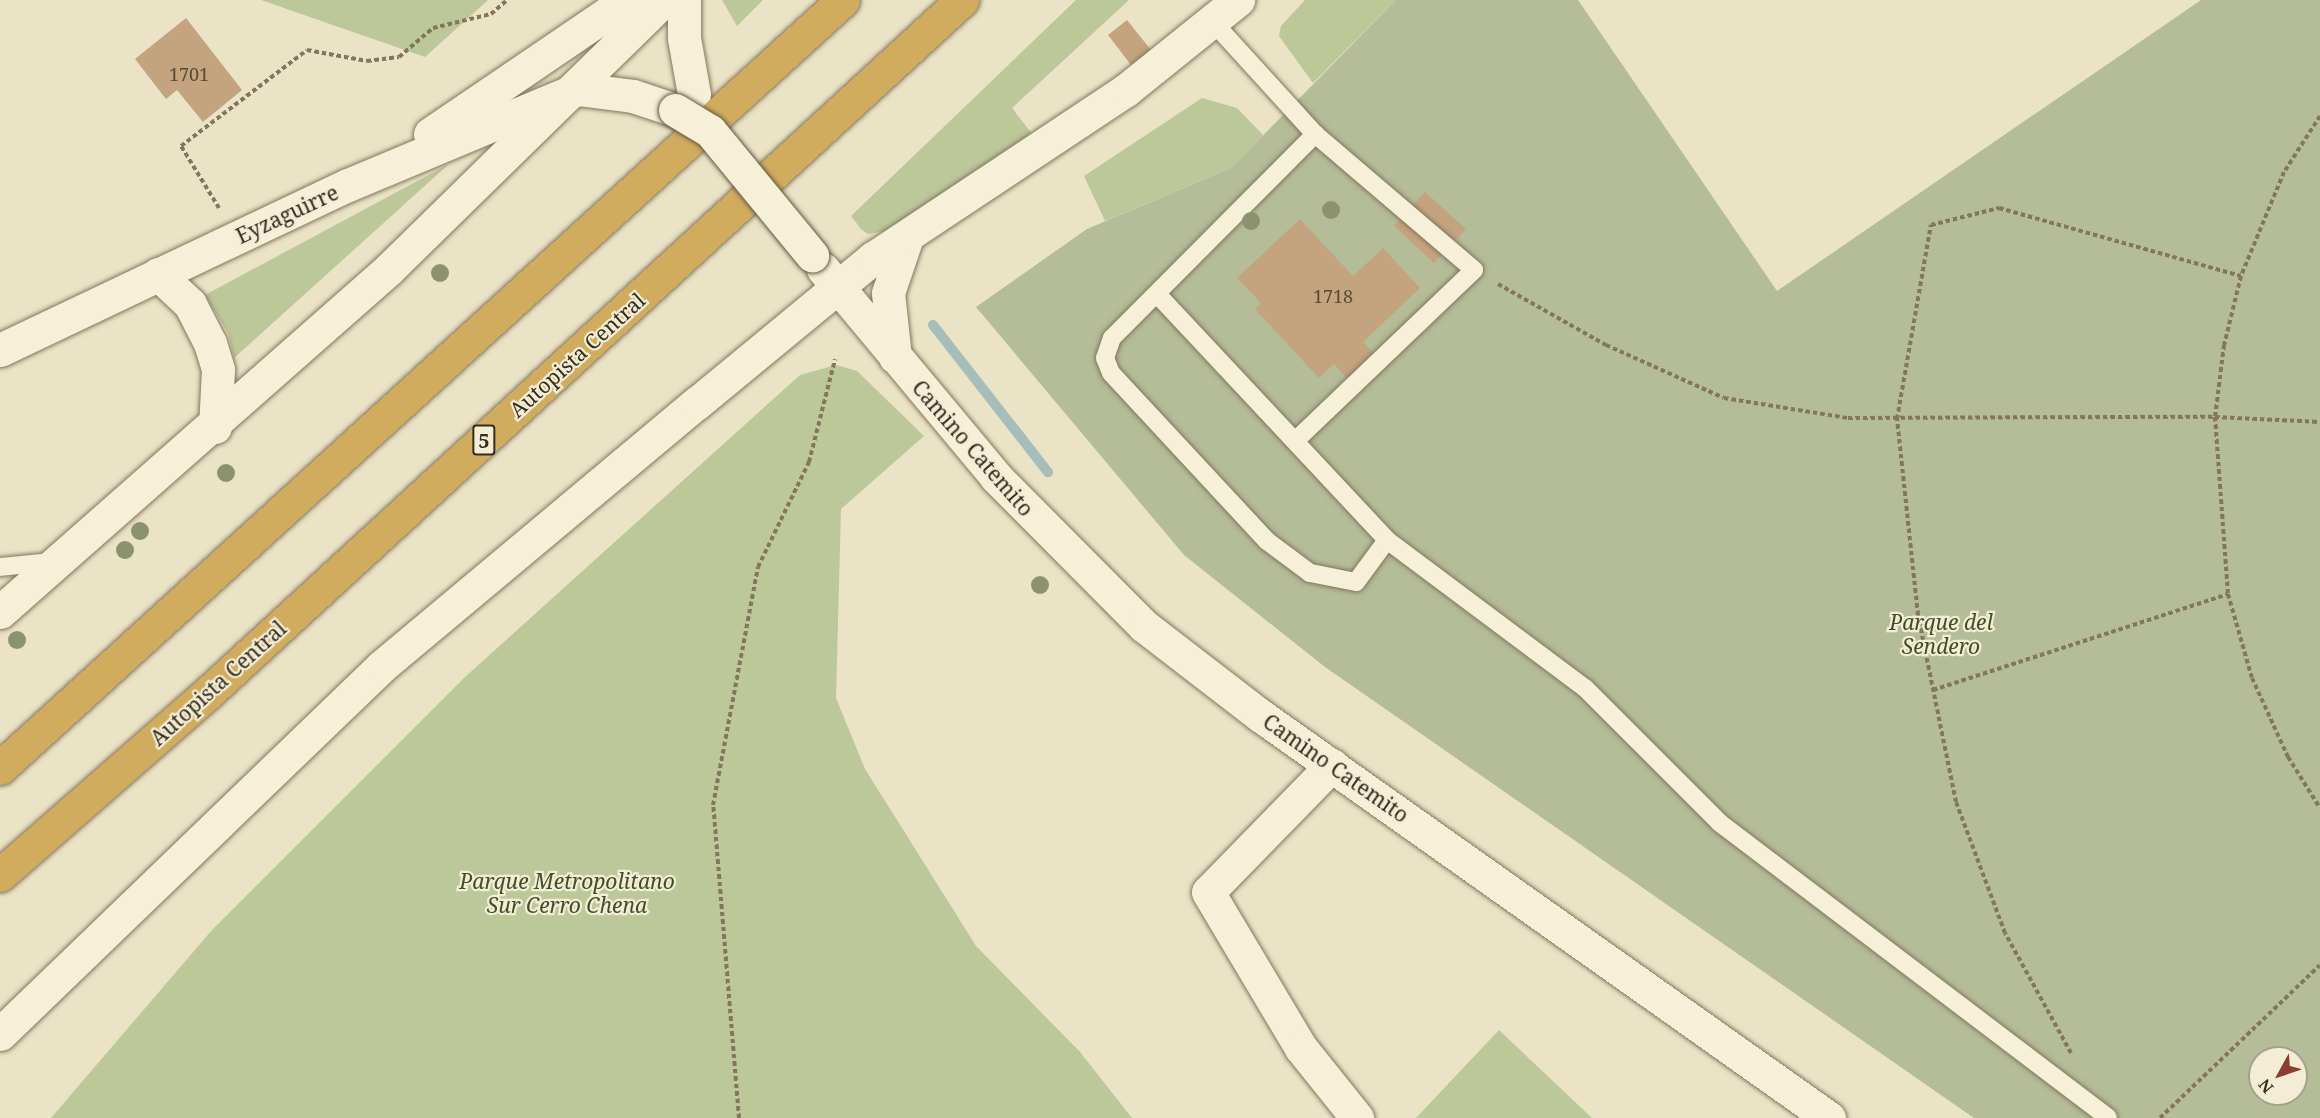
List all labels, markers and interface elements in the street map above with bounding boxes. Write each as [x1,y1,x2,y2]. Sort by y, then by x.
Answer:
house number: 1701 [169,63,209,85]
street label: Eyzaguirre [232,179,342,249]
house number: 1718 [1313,285,1353,307]
street label: Autopista Central [504,287,650,423]
street label: Camino Catemito [907,375,1039,521]
road number: 5 [472,423,496,457]
park label: Parque del Sendero [1889,609,1993,659]
street label: Autopista Central [145,615,291,751]
street label: Camino Catemito [1258,708,1414,828]
park label: Parque Metropolitano Sur Cerro Chena [459,868,675,918]
north arrow [2248,1046,2308,1106]
text: N [2253,1074,2278,1098]

